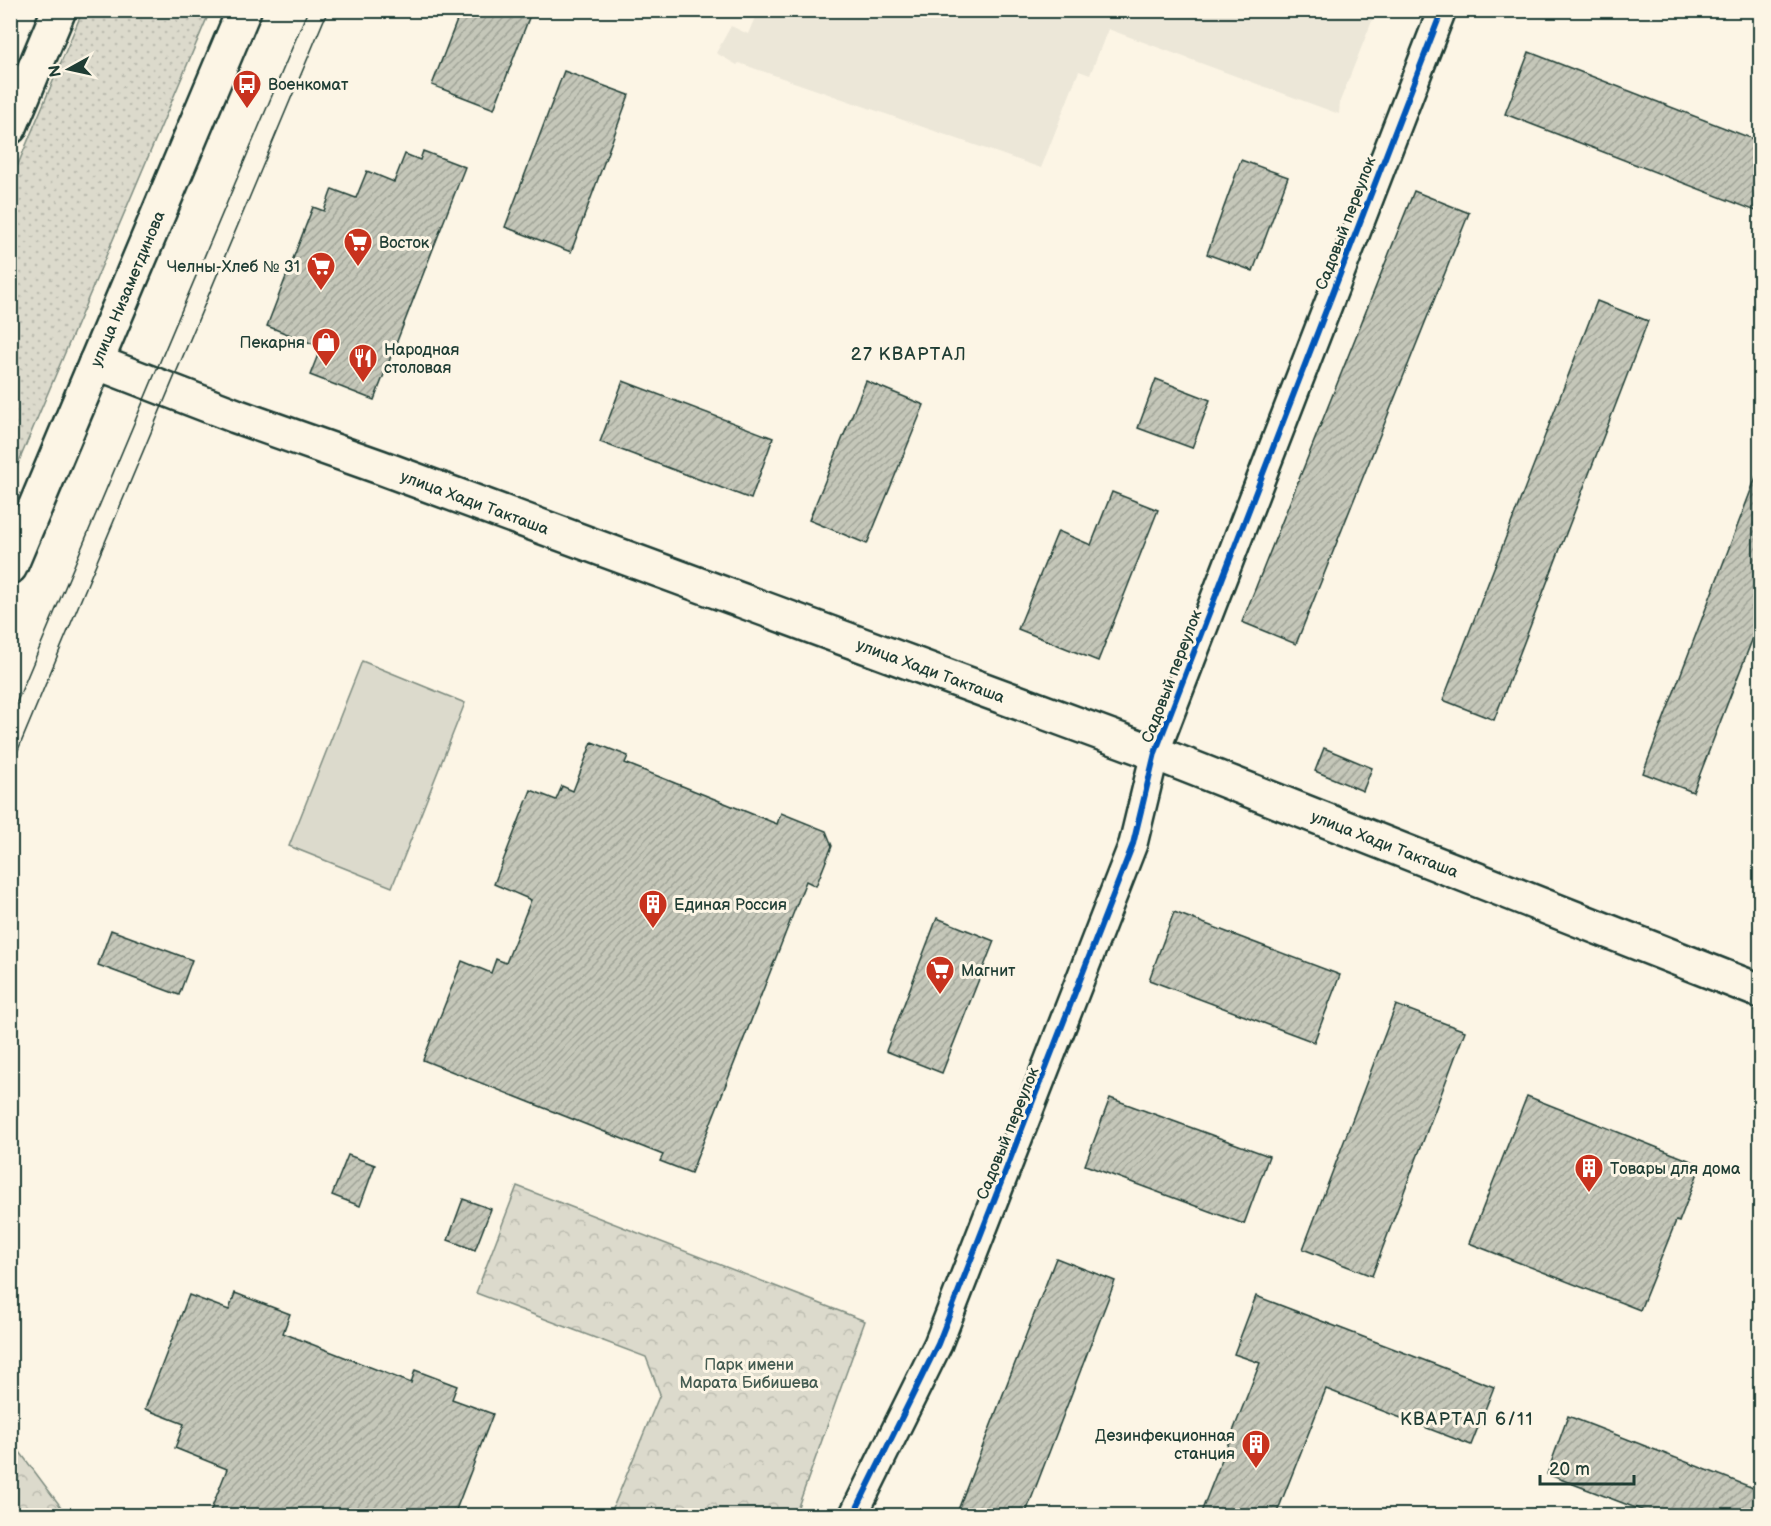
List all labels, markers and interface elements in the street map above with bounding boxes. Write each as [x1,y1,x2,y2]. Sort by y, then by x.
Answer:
north arrow [39,39,99,99]
text: N [45,64,66,78]
bus stop icon: Военкомат [231,68,263,110]
place label: Военкомат [268,76,349,95]
street label: Садовый переулок [1312,154,1381,293]
street label: улица Низаметдинова [87,208,170,370]
supermarket icon: Восток [342,226,374,268]
place label: Восток [379,234,430,253]
supermarket icon: Челны-Хлеб № 31 [305,250,337,292]
place label: Челны-Хлеб № 31 [167,258,300,277]
shop icon: Пекарня [310,326,342,368]
place label: Пекарня [239,334,305,353]
place label: Народная столовая [384,341,459,378]
restaurant icon: Народная столовая [347,342,379,384]
district label: 27 КВАРТАЛ [851,344,967,365]
street label: улица Хади Такташа [398,467,552,540]
street label: Садовый переулок [1138,607,1207,746]
street label: улица Хади Такташа [854,636,1008,708]
street label: улица Хади Такташа [1308,807,1461,883]
building icon: Единая Россия [637,888,669,930]
place label: Единая Россия [674,896,787,915]
supermarket icon: Магнит [924,954,956,996]
place label: Магнит [961,962,1016,981]
street label: Садовый переулок [973,1064,1044,1203]
building icon: Товары для дома [1573,1152,1605,1194]
place label: Товары для дома [1610,1160,1741,1179]
park label: Парк имени Марата Бибишева [680,1356,819,1393]
district label: КВАРТАЛ 6/11 [1400,1409,1534,1430]
place label: Дезинфекционная станция [1095,1427,1235,1464]
building icon: Дезинфекционная станция [1240,1428,1272,1470]
scale bar [1540,1448,1634,1486]
text: 20 m [1549,1459,1590,1480]

